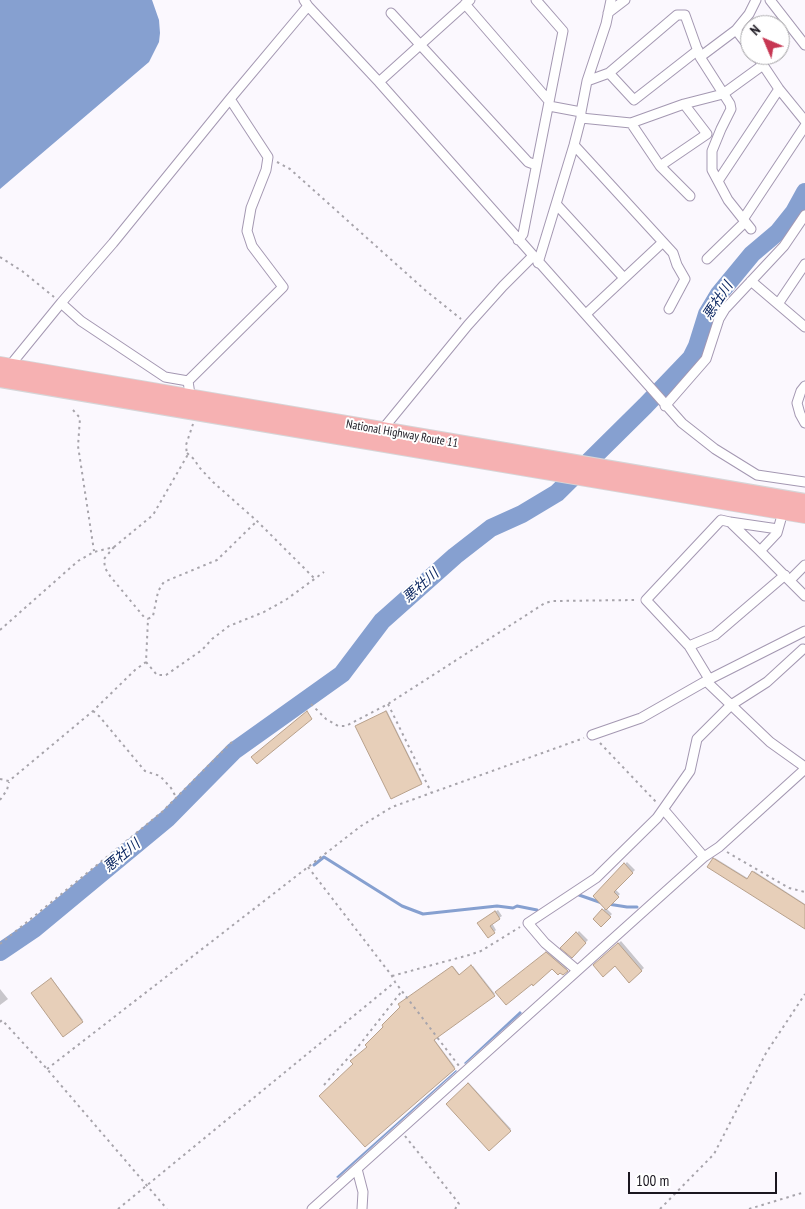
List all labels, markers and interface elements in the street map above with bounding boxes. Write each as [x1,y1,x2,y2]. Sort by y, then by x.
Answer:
north arrow [740,15,790,65]
text: N [746,21,764,39]
water label: 悪社川 [700,279,736,323]
street label: National Highway Route 11 [345,417,459,451]
water label: 悪社川 [400,566,442,606]
water label: 悪社川 [101,836,143,876]
scale bar [630,1162,779,1194]
text: 100 m [636,1171,669,1190]

